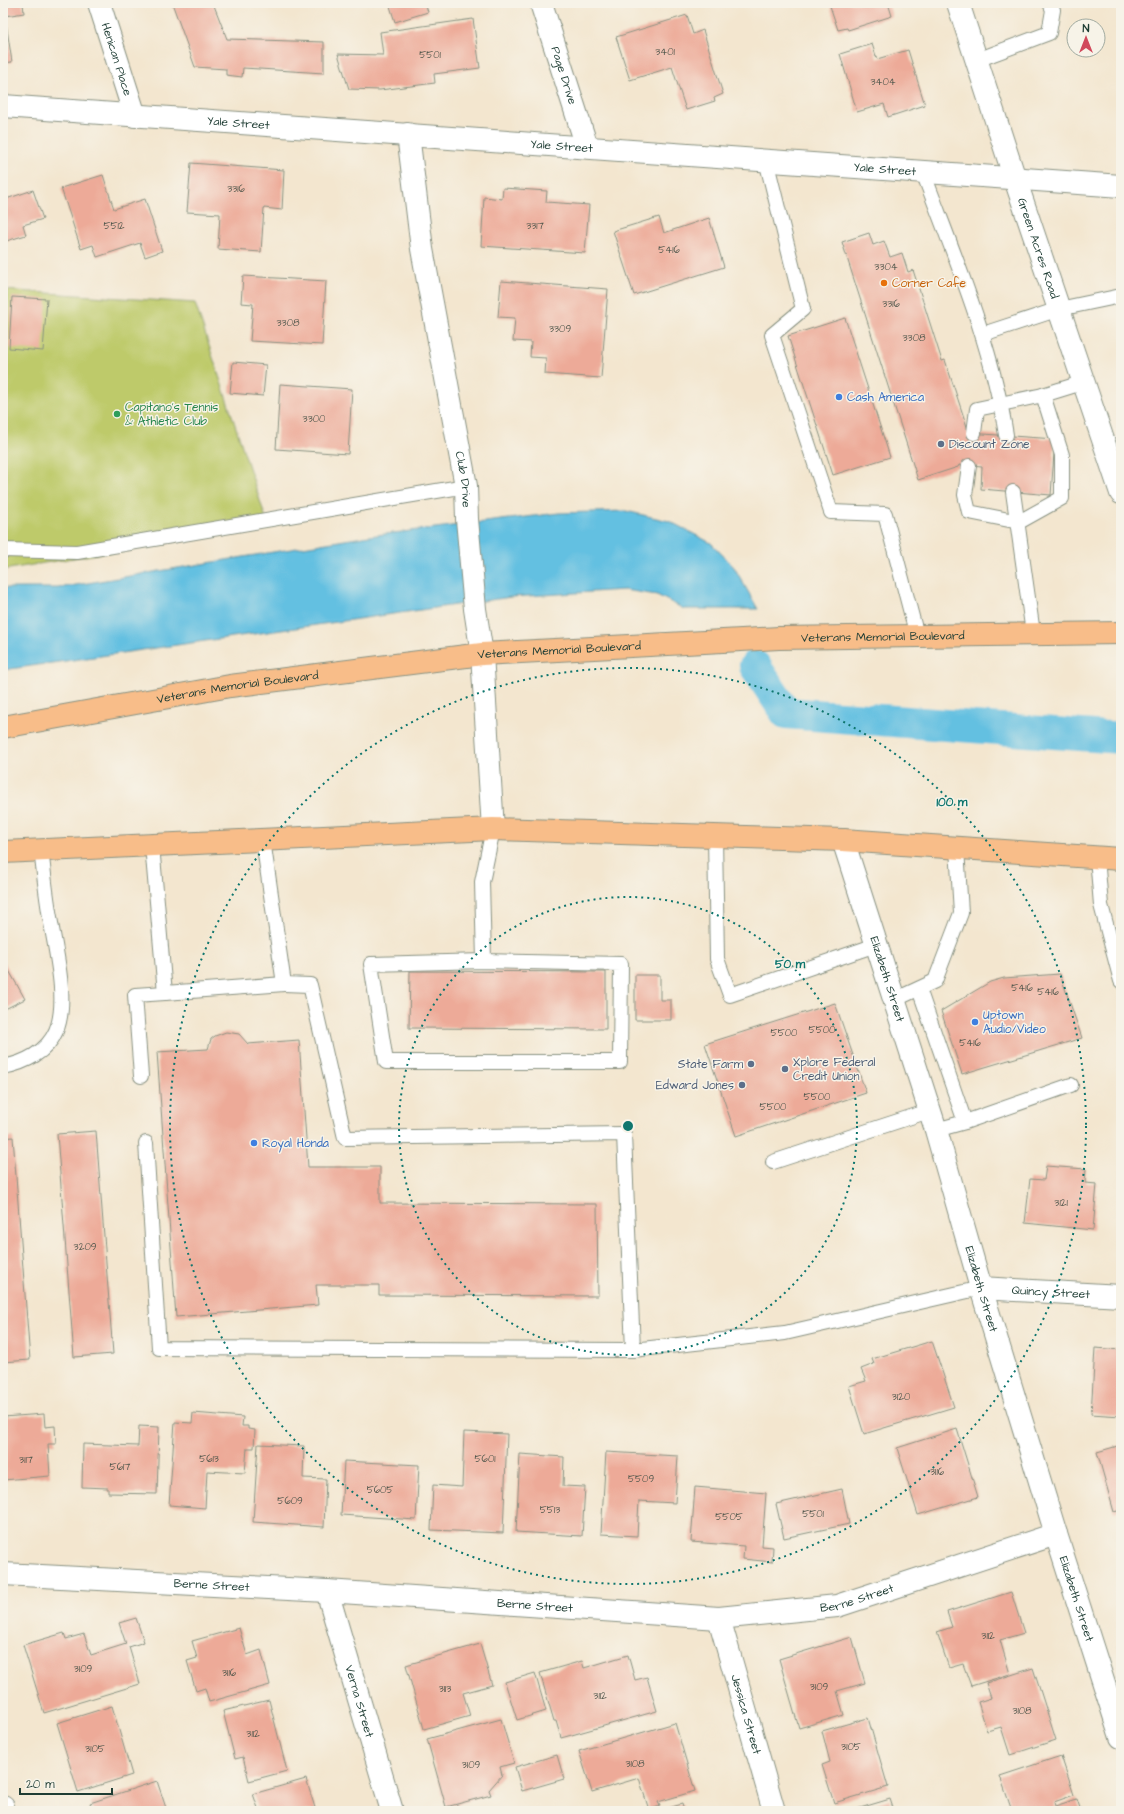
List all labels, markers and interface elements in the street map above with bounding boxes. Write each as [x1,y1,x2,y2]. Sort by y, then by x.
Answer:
north arrow [1066,18,1106,58]
street label: Henican Place [97,20,137,98]
text: N [1083,21,1090,36]
street label: Page Drive [547,44,582,107]
house number: 3401 [655,45,675,59]
house number: 5501 [419,48,442,62]
house number: 3404 [870,75,896,89]
street label: Yale Street [206,112,270,134]
street label: Yale Street [530,135,594,157]
street label: Yale Street [853,158,917,180]
house number: 3316 [227,182,246,196]
street label: Green Acres Road [1013,195,1063,301]
house number: 5512 [103,219,125,233]
house number: 3317 [526,219,544,233]
house number: 5416 [658,243,680,257]
house number: 3304 [874,260,898,274]
place label: Corner Cafe [892,275,967,292]
marker: Corner Cafe [879,278,889,288]
house number: 3316 [882,297,901,311]
house number: 3308 [277,316,300,330]
house number: 3309 [549,322,571,336]
house number: 3308 [903,331,926,345]
place label: Cash America [847,389,924,406]
marker: Cash America [834,392,844,402]
place label: Capitano's Tennis & Athletic Club [125,399,218,430]
marker: Capitano's Tennis & Athletic Club [112,409,122,419]
house number: 3300 [303,412,325,426]
place label: Discount Zone [949,436,1030,453]
marker: Discount Zone [936,439,946,449]
street label: Club Drive [451,450,475,508]
street label: Veterans Memorial Boulevard [801,627,965,646]
street label: Veterans Memorial Boulevard [476,637,641,663]
street label: Veterans Memorial Boulevard [155,666,320,708]
text: 100 m [937,794,968,811]
street label: Elizabeth Street [866,934,909,1024]
text: 50 m [775,956,806,973]
house number: 5416 [1011,981,1033,995]
house number: 5416 [1037,985,1059,999]
place label: Uptown Audio/Video [983,1007,1046,1038]
marker: Uptown Audio/Video [970,1017,980,1027]
house number: 5500 [809,1023,835,1037]
house number: 5500 [771,1026,797,1040]
house number: 5416 [959,1036,981,1050]
place label: Xplore Federal Credit Union [793,1054,876,1085]
place label: State Farm [678,1056,744,1073]
marker: State Farm [746,1059,756,1069]
marker: Xplore Federal Credit Union [780,1064,790,1074]
place label: Edward Jones [656,1077,734,1094]
marker: Edward Jones [737,1080,747,1090]
house number: 5500 [804,1090,830,1104]
house number: 5500 [760,1100,786,1114]
centre of rings [621,1119,635,1133]
place label: Royal Honda [262,1135,329,1153]
marker: Royal Honda [249,1138,259,1148]
house number: 3121 [1054,1196,1068,1210]
house number: 3209 [74,1240,97,1254]
street label: Elizabeth Street [961,1244,1002,1334]
street label: Quincy Street [1011,1281,1091,1303]
house number: 3120 [892,1390,910,1404]
house number: 5613 [199,1452,219,1466]
house number: 5601 [475,1452,496,1466]
house number: 3117 [19,1453,33,1467]
house number: 5617 [110,1460,130,1474]
house number: 3116 [930,1465,945,1479]
house number: 5509 [628,1472,654,1486]
house number: 5605 [367,1483,393,1497]
house number: 5609 [277,1494,303,1508]
house number: 5513 [540,1503,560,1517]
house number: 5501 [802,1507,825,1521]
house number: 5505 [715,1510,743,1524]
street label: Elizabeth Street [1055,1554,1098,1644]
street label: Berne Street [173,1574,250,1595]
street label: Berne Street [819,1579,896,1616]
street label: Berne Street [497,1594,574,1616]
house number: 3112 [981,1629,995,1643]
house number: 3109 [74,1662,92,1676]
street label: Verna Street [341,1663,378,1740]
house number: 3116 [222,1666,237,1680]
street label: Jessica Street [727,1672,766,1756]
house number: 3109 [810,1680,828,1694]
house number: 3113 [439,1682,451,1696]
house number: 3112 [593,1689,607,1703]
house number: 3108 [1012,1704,1032,1718]
house number: 3112 [246,1727,260,1741]
house number: 3105 [841,1740,861,1754]
house number: 3105 [85,1742,105,1756]
house number: 3108 [625,1757,645,1771]
house number: 3109 [462,1758,480,1772]
scale bar [20,1770,112,1796]
text: 20 m [26,1776,55,1793]

